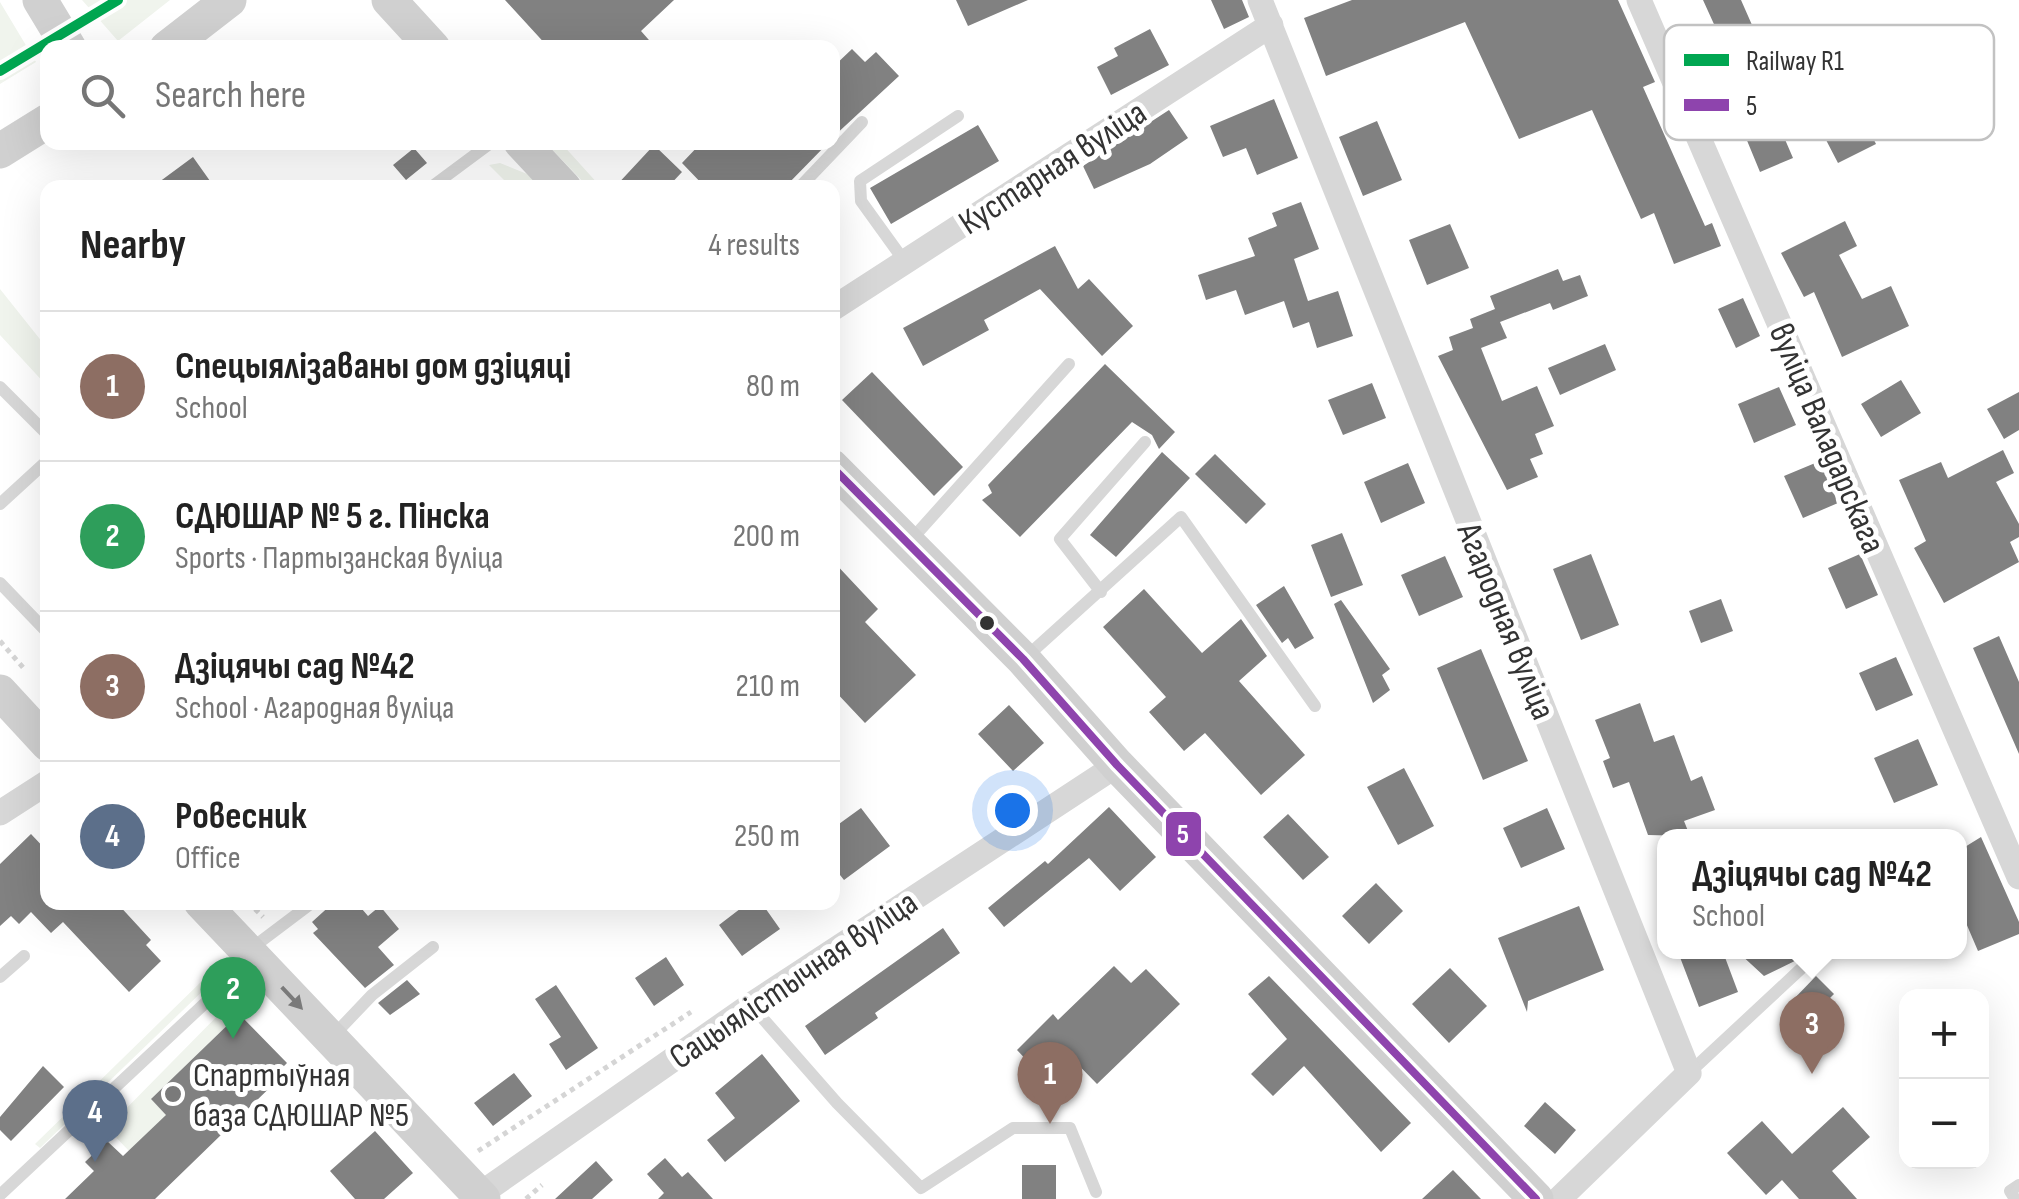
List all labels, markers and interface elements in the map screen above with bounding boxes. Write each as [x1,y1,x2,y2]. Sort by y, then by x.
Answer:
legend [1664,25,1994,140]
search box [40,40,840,150]
text: Railway R1 [1746,45,1844,78]
icon: search [75,68,130,123]
text: Search here [155,73,306,118]
text: 5 [1746,90,1757,123]
street label: Кустарная вуліца [951,92,1155,245]
text: Nearby [80,220,186,271]
text: 4 results [708,226,800,265]
street label: вуліца Валадарскага [1759,317,1894,560]
text: Спецыялізаваны дом дзіцяці [175,344,571,389]
text: 1 [106,367,119,406]
text: 80 m [746,367,800,406]
text: School [175,389,248,428]
text: СДЮШАР № 5 г. Пінска [175,494,490,539]
street label: Агародная вуліца [1446,516,1564,726]
text: 2 [105,517,120,556]
text: 200 m [733,517,800,556]
text: Sports · Партызанская вуліца [175,539,503,578]
unlabelled marker [977,613,997,633]
text: Дзіцячы сад №42 [175,644,415,689]
text: 3 [105,667,120,706]
text: 210 m [736,667,800,706]
text: School · Агародная вуліца [175,689,454,728]
your location [987,785,1038,836]
text: Ровесник [175,794,307,839]
line badge: 5 [1164,810,1203,858]
text: 4 [105,817,120,856]
text: 250 m [734,817,800,856]
text: 5 [1177,818,1189,851]
popup [1657,829,1967,959]
text: Office [175,839,241,878]
text: Дзіцячы сад №42 [1692,852,1932,897]
street label: Сацыялістычная вуліца [662,881,926,1079]
text: School [1692,897,1765,936]
pin: 2 [200,956,266,1039]
one-way arrow [280,986,303,1010]
map controls [1899,989,1989,1169]
button: + [1899,989,1989,1079]
pin: 3 [1780,992,1844,1074]
pin: 1 [1018,1042,1082,1124]
place label: Спартыўная база СДЮШАР №5 [193,1054,409,1137]
button: − [1899,1079,1989,1169]
pin: 4 [62,1080,128,1162]
marker: Спартыўная база СДЮШАР №5 [162,1083,184,1105]

